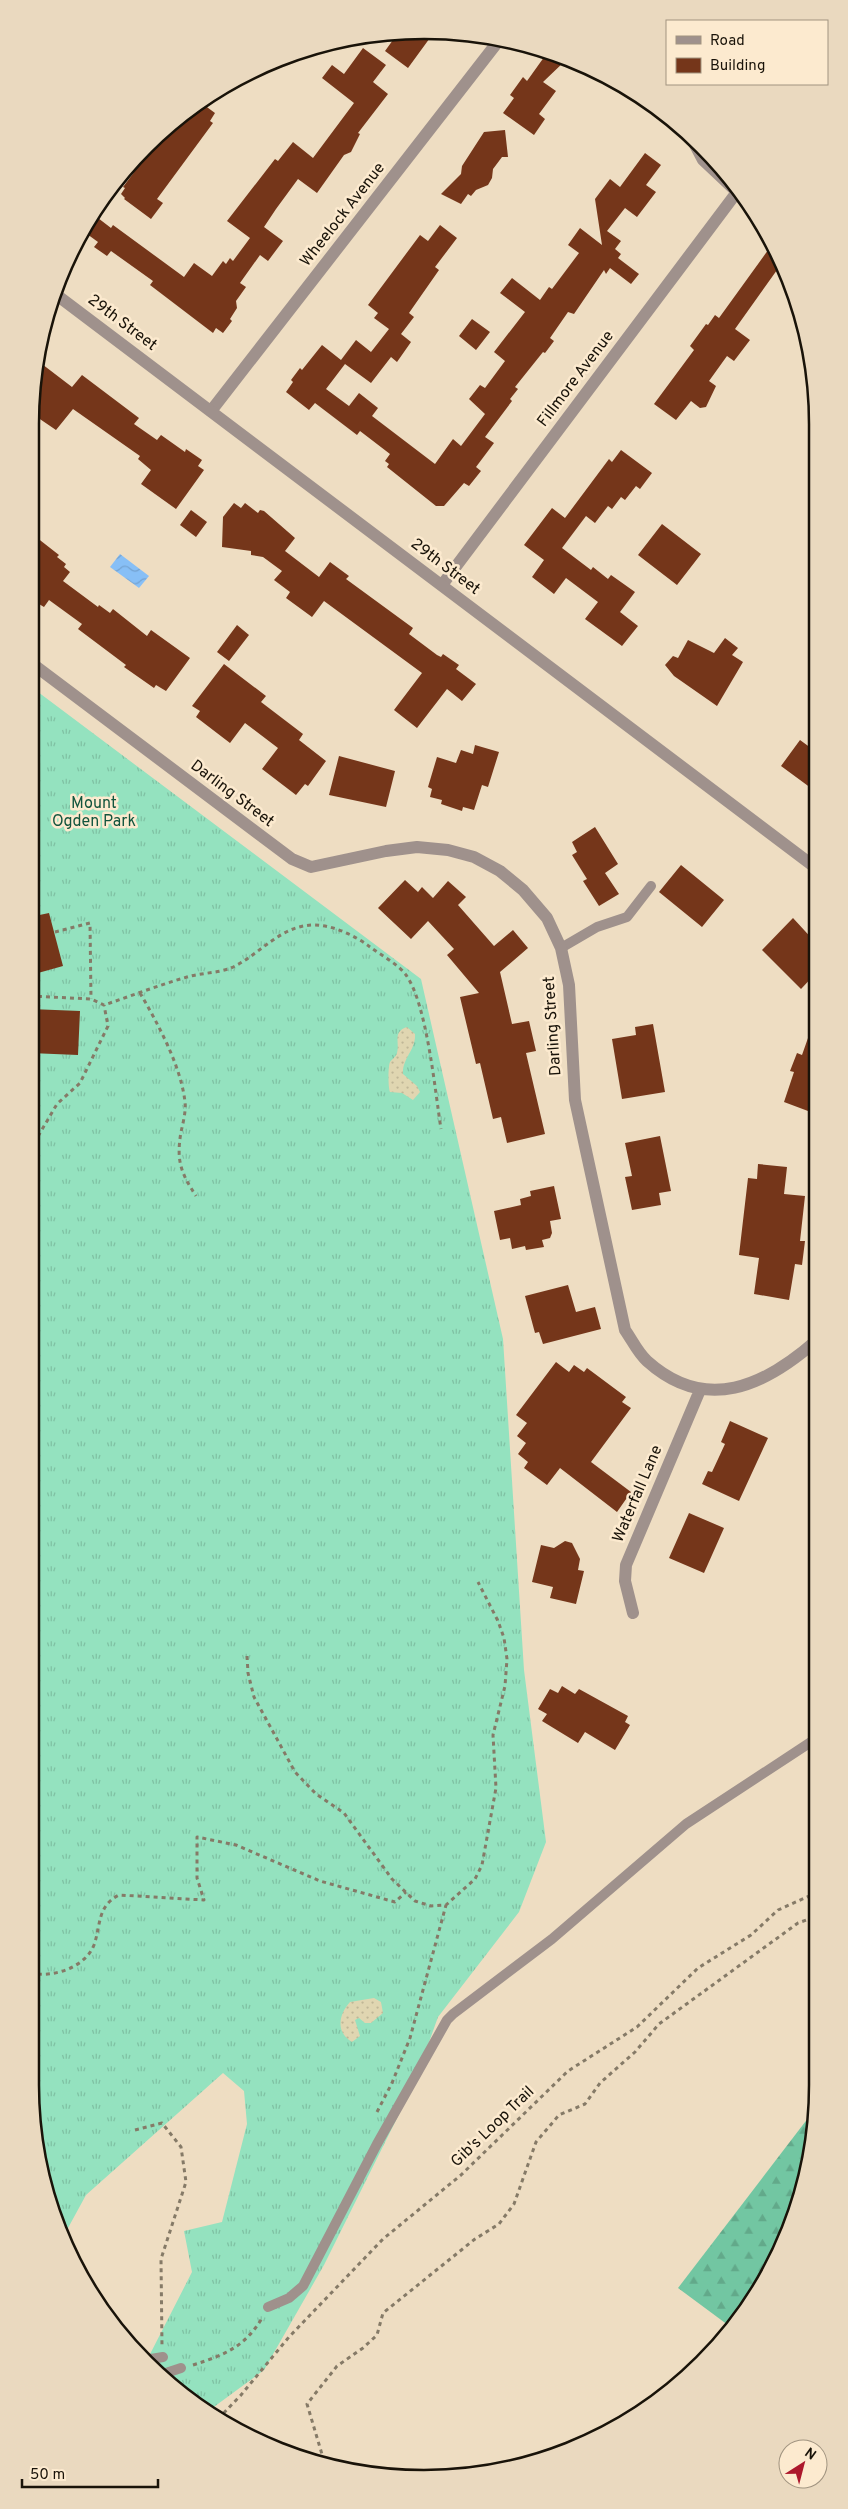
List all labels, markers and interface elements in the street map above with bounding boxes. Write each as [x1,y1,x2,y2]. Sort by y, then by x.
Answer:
legend [666,20,828,85]
text: Road [710,32,745,51]
text: Building [710,57,765,76]
street label: Wheelock Avenue [296,159,390,271]
street label: 29th Street [83,290,161,356]
street label: Fillmore Avenue [533,327,619,431]
street label: 29th Street [406,534,484,600]
street label: Darling Street [186,756,278,832]
park label: Mount Ogden Park [52,794,136,832]
street label: Darling Street [540,976,566,1076]
street label: Waterfall Lane [609,1442,667,1546]
street label: Gib's Loop Trail [447,2082,539,2172]
north arrow [778,2439,828,2489]
text: N [801,2445,819,2465]
scale bar [22,2456,159,2488]
text: 50 m [30,2466,65,2485]

